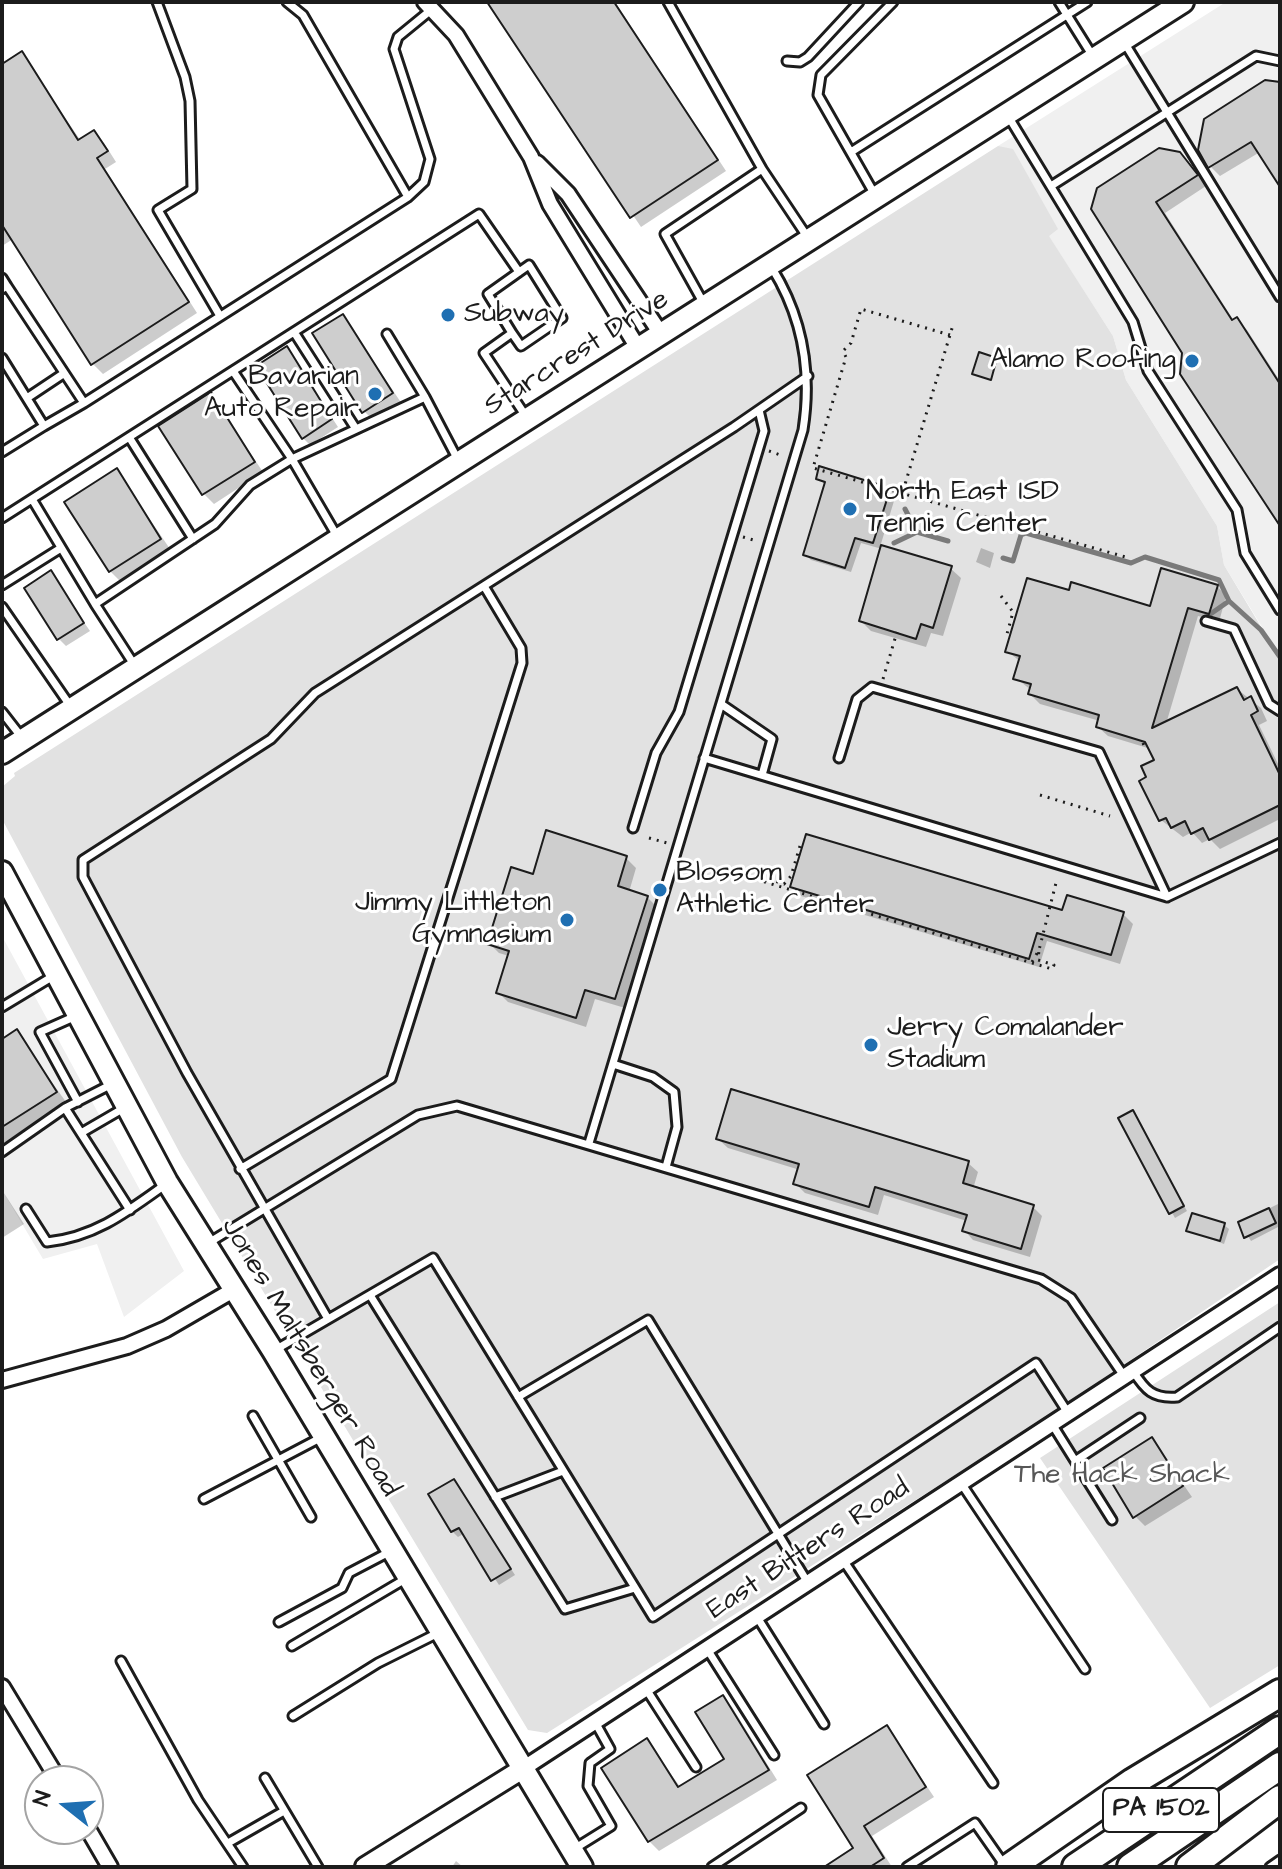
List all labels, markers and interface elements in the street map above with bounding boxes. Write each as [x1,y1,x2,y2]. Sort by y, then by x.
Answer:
street label: Starcrest Drive [478,284,676,424]
place label: Subway [464,298,564,332]
marker: Subway [439,306,457,324]
place label: Alamo Roofing [990,344,1176,378]
marker: Alamo Roofing [1183,352,1201,370]
place label: Bavarian Auto Repair [204,361,359,427]
marker: Bavarian Auto Repair [366,385,384,403]
place label: North East ISD Tennis Center [866,476,1059,542]
marker: North East ISD Tennis Center [841,500,859,518]
place label: Blossom Athletic Center [676,857,874,923]
marker: Blossom Athletic Center [651,881,669,899]
place label: Jimmy Littleton Gymnasium [355,887,551,953]
marker: Jimmy Littleton Gymnasium [558,911,576,929]
place label: Jerry Comalander Stadium [887,1012,1124,1078]
marker: Jerry Comalander Stadium [862,1036,880,1054]
street label: Jones Maltsberger Road [212,1213,406,1503]
park label: The Hack Shack [1014,1459,1230,1493]
street label: East Bitters Road [702,1472,916,1628]
north arrow [24,1765,104,1845]
text: N [26,1787,59,1810]
road number: PA 1502 [1103,1788,1219,1832]

